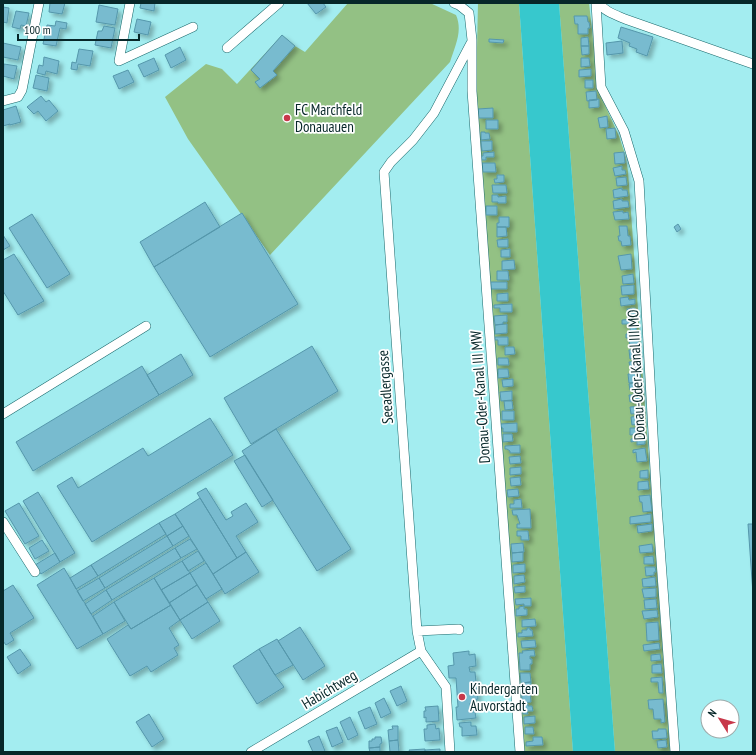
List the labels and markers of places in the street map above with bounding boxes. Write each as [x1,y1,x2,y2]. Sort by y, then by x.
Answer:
place label: FC Marchfeld Donauauen [295,100,362,136]
marker: FC Marchfeld Donauauen [282,113,292,123]
place label: Kindergarten Auvorstadt [470,679,538,715]
marker: Kindergarten Auvorstadt [457,692,467,702]

